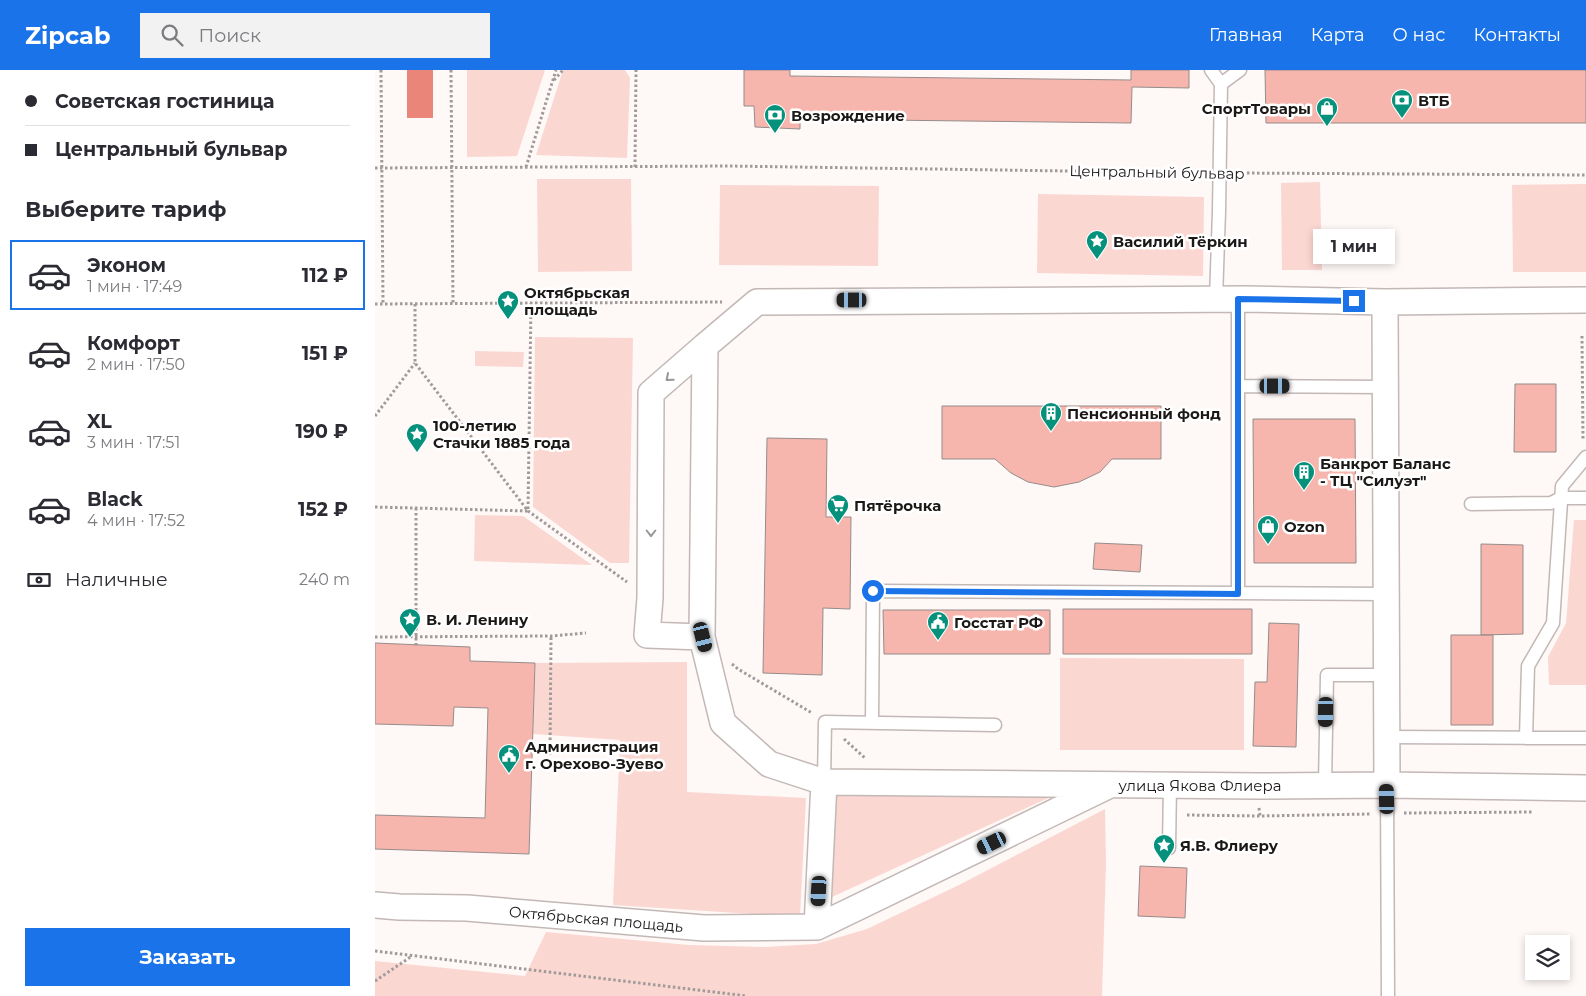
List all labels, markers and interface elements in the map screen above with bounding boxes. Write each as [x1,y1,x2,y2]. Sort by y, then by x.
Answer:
search box [140,13,490,58]
text: Zipcab [25,21,110,50]
icon: search [158,21,186,49]
text: Поиск [198,24,261,47]
text: Главная [1209,24,1283,46]
text: Карта [1311,24,1365,46]
text: О нас [1393,24,1445,46]
text: Контакты [1473,24,1561,46]
bank icon: ВТБ [1390,88,1414,119]
text: Советская гостиница [55,90,275,113]
place label: ВТБ [1418,91,1450,110]
shop icon: СпортТовары [1315,96,1339,127]
place label: СпортТовары [1202,99,1311,118]
bank icon: Возрождение [763,103,787,134]
place label: Возрождение [791,106,905,125]
text: Центральный бульвар [55,138,288,161]
street label: Центральный бульвар [1069,161,1245,183]
text: Выберите тариф [25,196,226,223]
callout: 1 мин [1313,228,1395,264]
place icon: Василий Тёркин [1085,229,1109,260]
place label: Василий Тёркин [1113,232,1248,251]
text: 1 мин [1331,237,1377,256]
icon: car [27,253,72,298]
text: Эконом [87,254,166,277]
text: 112 ₽ [302,264,348,287]
text: 1 мин · 17:49 [87,277,182,296]
place label: Октябрьская площадь [524,283,630,319]
place icon: Октябрьская площадь [496,289,520,320]
route end [1343,290,1365,312]
car [837,293,867,308]
icon: car [27,331,72,376]
text: Комфорт [87,332,180,355]
text: 151 ₽ [302,342,348,365]
text: 2 мин · 17:50 [87,355,185,374]
one-way arrow [665,372,674,381]
car [1260,379,1290,394]
building icon: Пенсионный фонд [1039,401,1063,432]
place label: Пенсионный фонд [1067,404,1221,423]
icon: car [27,409,72,454]
text: XL [87,410,112,433]
place label: 100-летию Стачки 1885 года [433,416,570,452]
text: 190 ₽ [295,420,348,443]
place icon: 100-летию Стачки 1885 года [405,422,429,453]
text: 3 мин · 17:51 [87,433,180,452]
place label: Банкрот Баланс - ТЦ "Силуэт" [1320,454,1451,490]
building icon: Банкрот Баланс - ТЦ "Силуэт" [1292,460,1316,491]
icon: car [27,487,72,532]
text: Black [87,488,143,511]
supermarket icon: Пятёрочка [826,493,850,524]
place label: Пятёрочка [854,496,941,515]
text: 152 ₽ [298,498,348,521]
text: 4 мин · 17:52 [87,511,185,530]
shop icon: Ozon [1256,514,1280,545]
place label: Ozon [1284,517,1325,536]
one-way arrow [646,530,656,537]
icon: cash [25,566,53,594]
text: Наличные [65,568,168,591]
text: 240 m [299,570,350,589]
route start [862,580,884,602]
place icon: В. И. Ленину [398,607,422,638]
place label: В. И. Ленину [426,610,529,629]
public building icon: Госстат РФ [926,610,950,641]
place label: Госстат РФ [954,613,1043,632]
car [692,621,713,653]
car [1318,697,1333,727]
place label: Администрация г. Орехово-Зуево [525,737,664,773]
public building icon: Администрация г. Орехово-Зуево [497,743,521,774]
street label: улица Якова Флиера [1117,776,1282,795]
car [1379,784,1394,814]
car [975,830,1008,856]
place icon: Я.В. Флиеру [1152,833,1176,864]
place label: Я.В. Флиеру [1180,836,1279,855]
car [810,876,827,906]
street label: Октябрьская площадь [508,902,684,936]
button: Заказать [25,928,350,986]
map controls [1525,935,1570,980]
button: layers [1525,935,1570,980]

